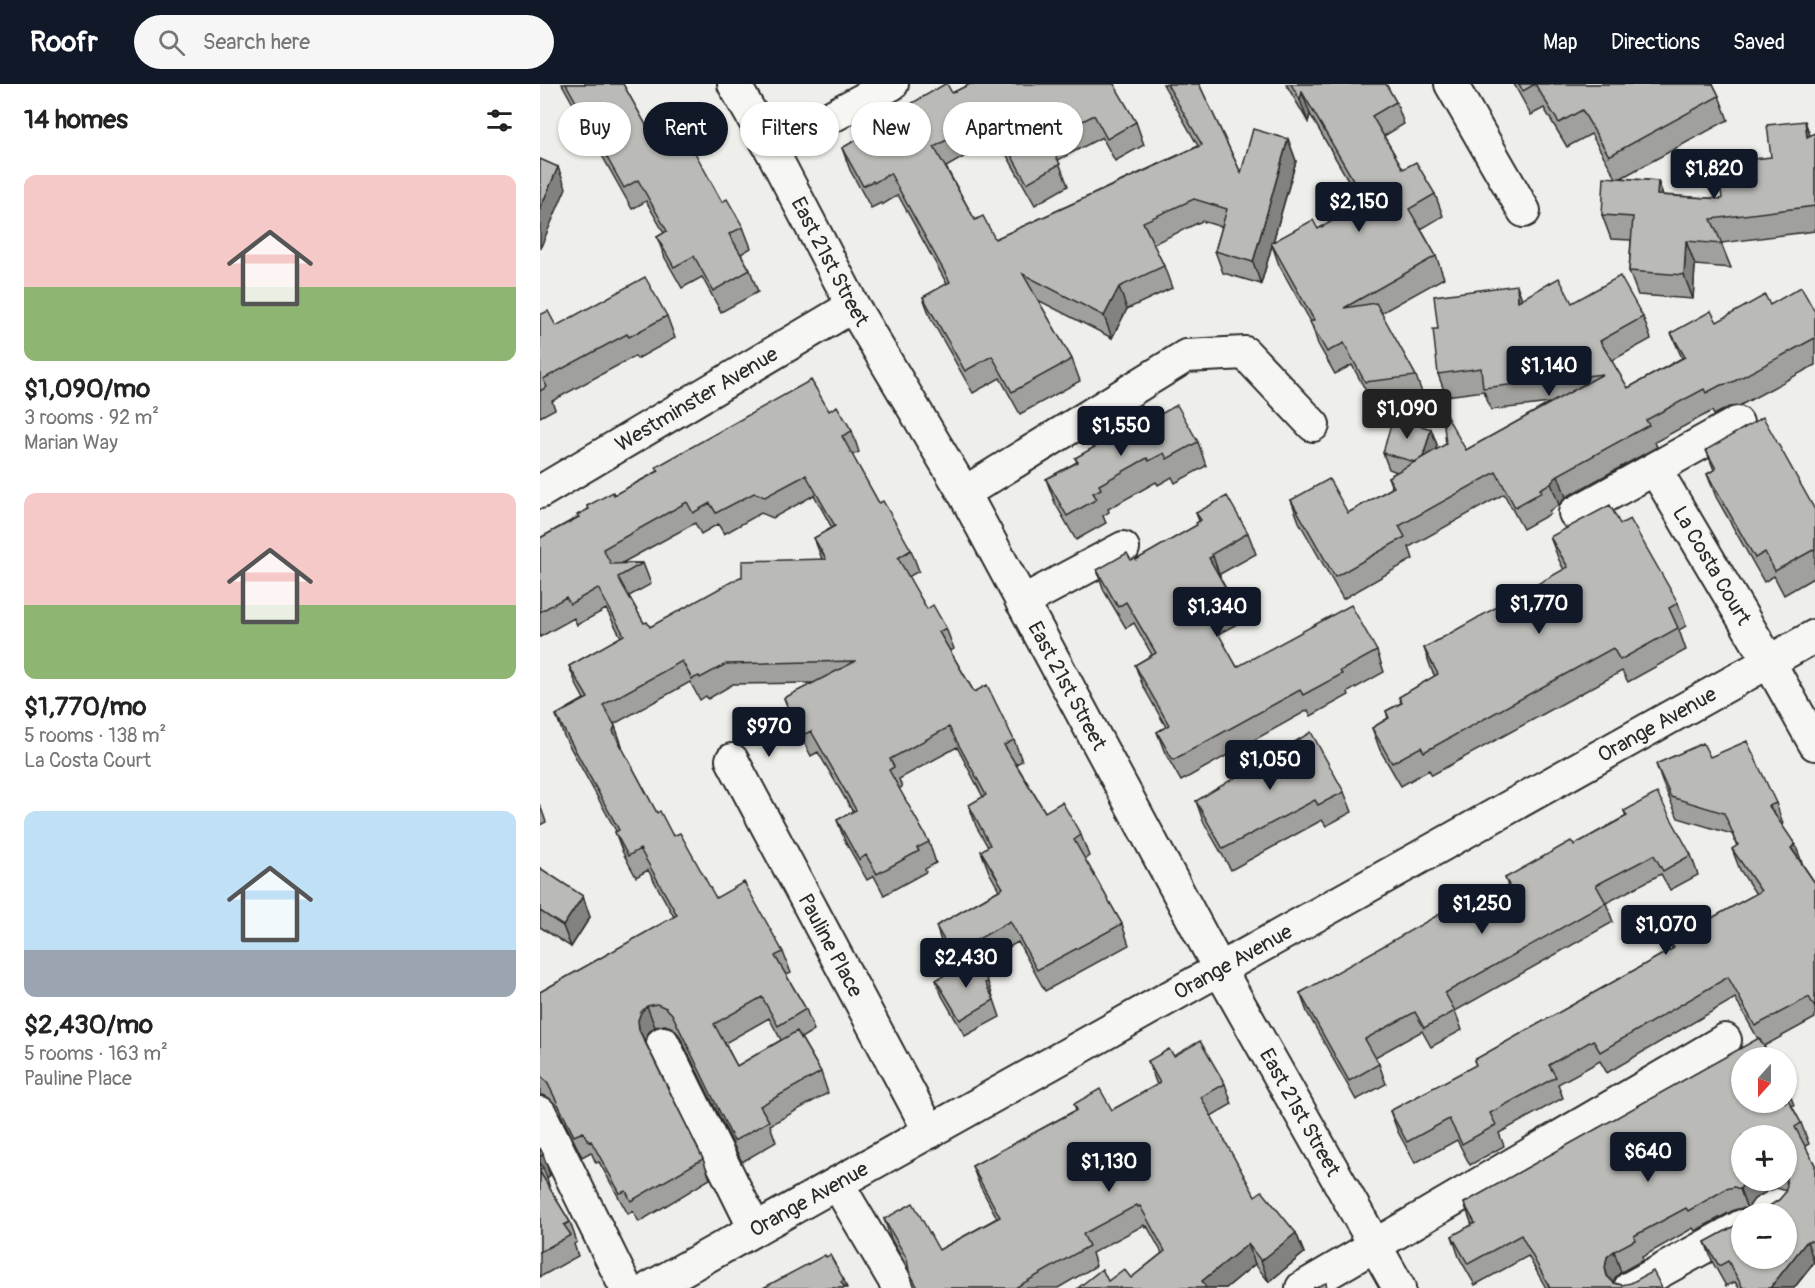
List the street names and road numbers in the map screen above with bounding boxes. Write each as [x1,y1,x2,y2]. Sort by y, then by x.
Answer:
street label: East 21st Street [785,192,876,332]
street label: Westminster Avenue [610,340,783,458]
street label: La Costa Court [1666,501,1758,630]
street label: East 21st Street [1022,616,1113,755]
street label: Orange Avenue [1593,680,1722,768]
street label: Pauline Place [792,889,870,1002]
street label: Orange Avenue [1169,917,1298,1006]
street label: East 21st Street [1253,1044,1347,1181]
street label: Orange Avenue [745,1155,874,1243]

